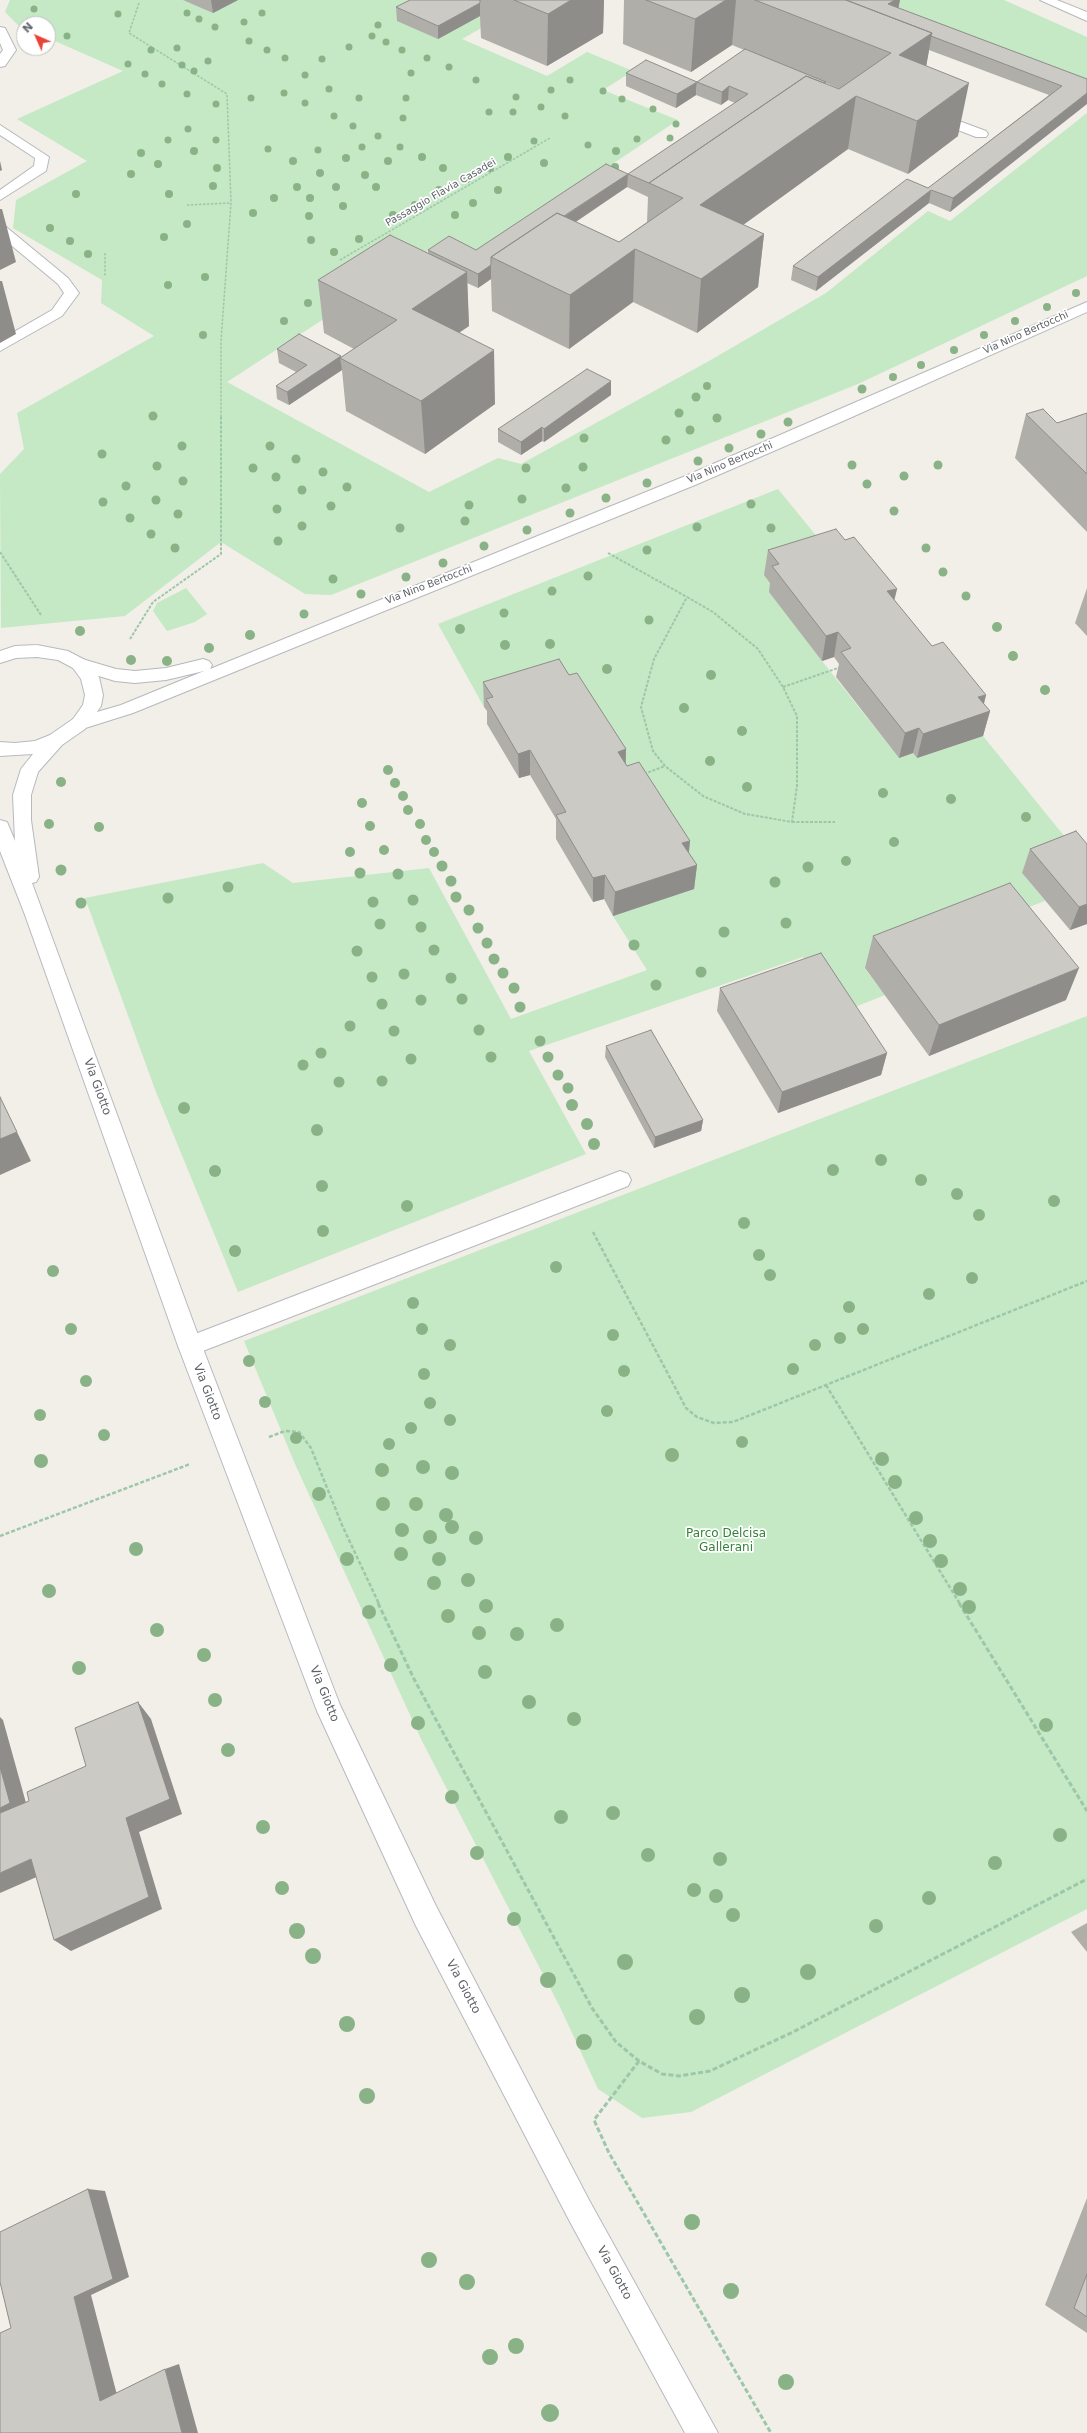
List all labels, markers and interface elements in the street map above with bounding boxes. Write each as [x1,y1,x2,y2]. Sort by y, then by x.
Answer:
north arrow [16,16,56,56]
text: N [20,20,36,36]
street label: Passaggio Flavia Casadei [384,156,498,230]
street label: Via Nino Bertocchi [982,309,1070,357]
street label: Via Nino Bertocchi [685,440,775,486]
street label: Via Nino Bertocchi [384,563,474,607]
street label: Via Giotto [80,1057,114,1117]
street label: Via Giotto [190,1362,224,1422]
park label: Parco Delcisa Gallerani [686,1527,766,1555]
street label: Via Giotto [306,1664,342,1724]
street label: Via Giotto [443,1957,483,2017]
street label: Via Giotto [593,2244,635,2302]

